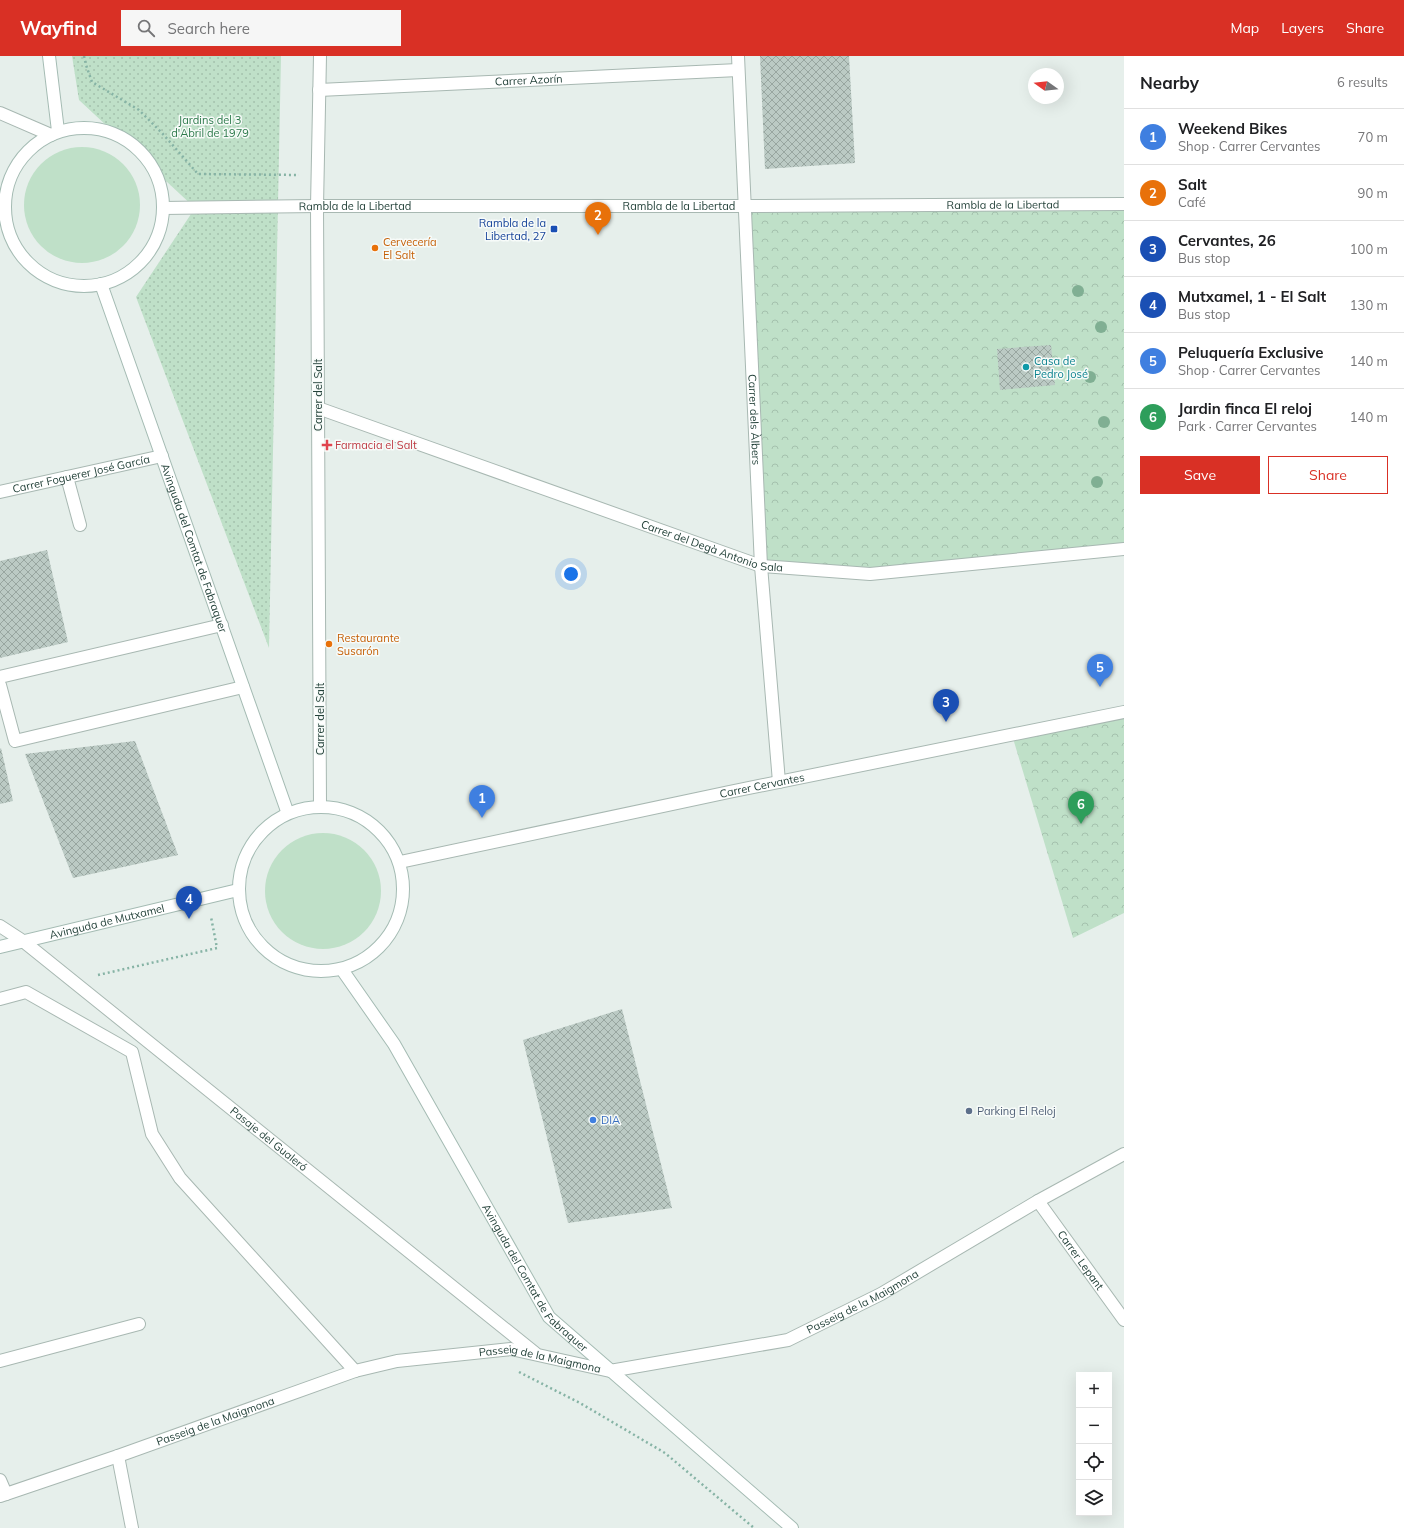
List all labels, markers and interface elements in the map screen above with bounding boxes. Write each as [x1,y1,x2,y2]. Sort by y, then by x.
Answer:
search box [121,10,401,46]
text: Wayfind [20,16,97,40]
icon: search [135,17,157,39]
text: Search here [167,19,250,38]
text: Map [1230,19,1259,37]
text: Layers [1281,19,1324,37]
text: Share [1346,19,1384,37]
north arrow [1028,68,1064,104]
street label: Carrer Azorín [495,71,563,89]
text: Nearby [1140,72,1199,93]
text: 6 results [1337,74,1388,90]
park label: Jardins del 3 d'Abril de 1979 [171,113,249,140]
text: Weekend Bikes [1178,119,1287,138]
text: 1 [1149,129,1157,145]
text: 70 m [1358,129,1388,145]
text: Shop · Carrer Cervantes [1178,138,1321,154]
text: Salt [1178,175,1207,194]
text: 2 [1149,185,1157,201]
text: 90 m [1358,185,1388,201]
text: Café [1178,194,1206,210]
street label: Rambla de la Libertad [947,197,1059,212]
street label: Rambla de la Libertad [299,199,411,213]
street label: Rambla de la Libertad [623,199,735,213]
pin: 2 [585,202,611,235]
place label: Rambla de la Libertad, 27 [479,216,546,243]
marker: Rambla de la Libertad, 27 [549,224,559,234]
text: Cervantes, 26 [1178,231,1276,250]
place label: Cervecería El Salt [383,235,437,262]
text: 3 [1149,241,1157,257]
text: 100 m [1350,241,1388,257]
marker: Cervecería El Salt [370,243,380,253]
text: Bus stop [1178,250,1230,266]
text: Mutxamel, 1 - El Salt [1178,287,1326,306]
text: 4 [1149,297,1157,313]
text: 130 m [1350,297,1388,313]
text: Bus stop [1178,306,1230,322]
text: Peluquería Exclusive [1178,343,1323,362]
text: 5 [1149,353,1157,369]
text: 140 m [1350,353,1388,369]
place label: Casa de Pedro José [1034,354,1088,381]
street label: Carrer del Salt [311,359,325,431]
marker: Casa de Pedro José [1021,362,1031,372]
text: Shop · Carrer Cervantes [1178,362,1321,378]
street label: Carrer dels Àlbers [745,374,763,465]
text: Jardin finca El reloj [1178,399,1312,418]
text: 6 [1149,409,1157,425]
text: 140 m [1350,409,1388,425]
text: Park · Carrer Cervantes [1178,418,1317,434]
place label: Farmacia el Salt [335,438,417,452]
marker: Farmacia el Salt [322,440,332,450]
street label: Carrer Foguerer José García [11,452,151,496]
button: Save [1140,456,1260,494]
button: Share [1268,456,1388,494]
street label: Avinguda del Comtat de Fabraquer [158,462,230,634]
street label: Carrer del Degà Antonio Sala [639,517,783,575]
your location [561,564,581,584]
place label: Restaurante Susarón [337,631,399,658]
marker: Restaurante Susarón [324,639,334,649]
pin: 5 [1087,654,1113,687]
street label: Carrer del Salt [313,683,327,755]
pin: 3 [933,689,959,722]
street label: Carrer Cervantes [718,770,806,801]
pin: 1 [469,785,495,818]
pin: 6 [1068,791,1094,824]
pin: 4 [176,886,202,919]
street label: Avinguda de Mutxamel [48,901,166,942]
street label: Pasaje del Gualeró [227,1104,310,1174]
place label: Parking El Reloj [977,1104,1056,1118]
marker: Parking El Reloj [964,1106,974,1116]
place label: DIA [601,1113,620,1127]
marker: DIA [588,1115,598,1125]
street label: Avinguda del Comtat de Fabraquer [479,1201,591,1355]
street label: Carrer Lepant [1055,1228,1107,1293]
street label: Passeig de la Maigmona [804,1266,921,1337]
street label: Passeig de la Maigmona [478,1342,602,1376]
map controls [1076,1372,1112,1516]
button: + [1076,1372,1112,1408]
street label: Passeig de la Maigmona [154,1393,276,1449]
button: − [1076,1408,1112,1444]
button: locate [1076,1444,1112,1480]
button: layers [1076,1480,1112,1516]

